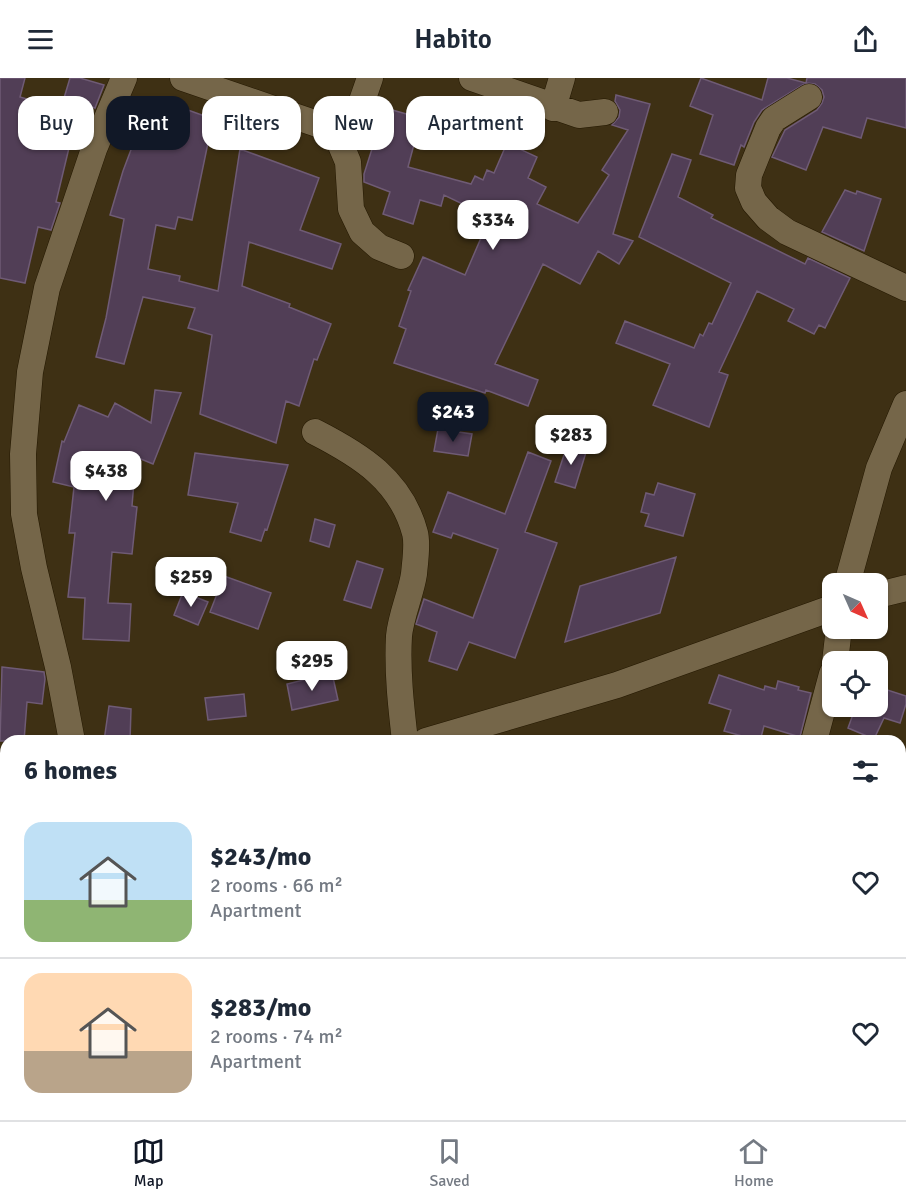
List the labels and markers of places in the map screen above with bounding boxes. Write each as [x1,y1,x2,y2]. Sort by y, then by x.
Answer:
pin: $334 [457,200,529,251]
pin: $243 [417,392,489,443]
pin: $283 [535,415,607,466]
pin: $438 [70,451,142,502]
pin: $259 [155,557,227,608]
pin: $295 [276,641,348,692]

